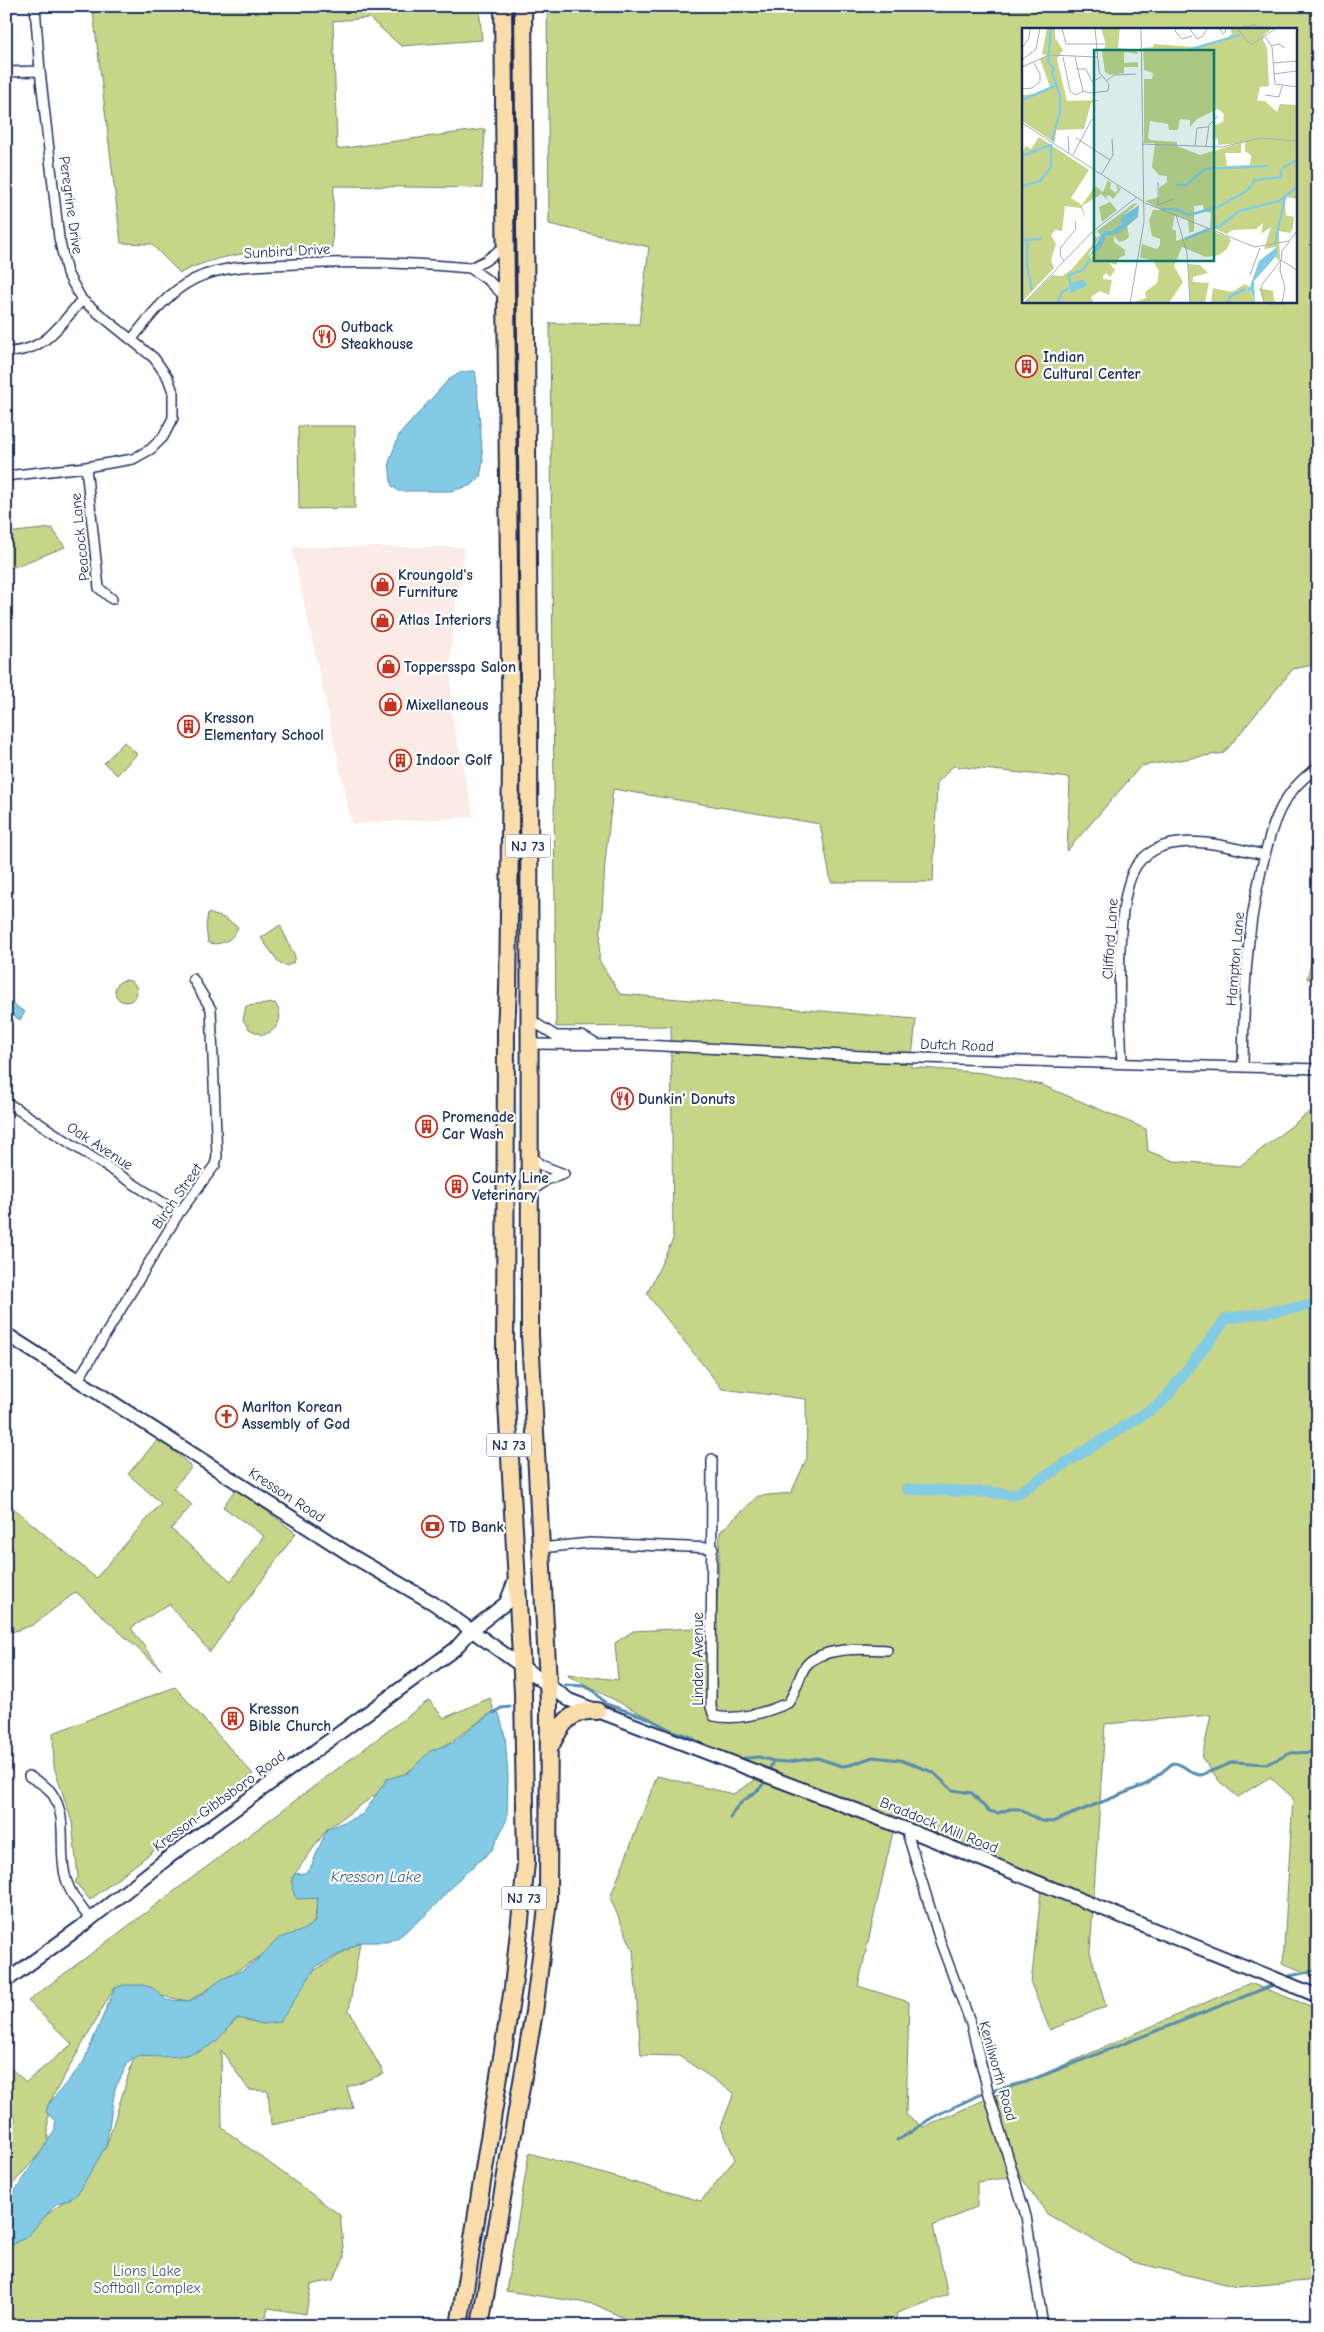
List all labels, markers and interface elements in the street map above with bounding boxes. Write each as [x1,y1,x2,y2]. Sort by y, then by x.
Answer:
inset map [1022,28,1296,302]
street label: Peregrine Drive [55,155,87,256]
street label: Sunbird Drive [243,240,331,262]
place label: Outback Steakhouse [341,318,413,353]
restaurant icon: Outback Steakhouse [313,324,337,348]
place label: Indian Cultural Center [1043,348,1141,383]
building icon: Indian Cultural Center [1015,354,1039,378]
street label: Peacock Lane [66,492,94,582]
place label: Kroungold's Furniture [398,566,473,601]
shop icon: Kroungold's Furniture [370,572,394,596]
shop icon: Atlas Interiors [371,608,395,632]
place label: Atlas Interiors [399,611,491,629]
shop icon: Toppersspa Salon [376,655,400,679]
place label: Toppersspa Salon [404,658,516,676]
shop icon: Mixellaneous [378,693,402,717]
place label: Mixellaneous [406,696,488,714]
place label: Kresson Elementary School [204,709,324,744]
building icon: Kresson Elementary School [176,715,200,739]
building icon: Indoor Golf [388,748,412,772]
place label: Indoor Golf [416,751,493,769]
road number: NJ 73 [506,834,550,858]
street label: Clifford Lane [1098,897,1122,980]
street label: Hampton Lane [1222,911,1248,1007]
street label: Dutch Road [920,1035,994,1055]
restaurant icon: Dunkin' Donuts [610,1087,634,1111]
place label: Dunkin' Donuts [638,1090,735,1108]
place label: Promenade Car Wash [442,1108,514,1143]
building icon: Promenade Car Wash [414,1114,438,1138]
street label: Oak Avenue [64,1118,137,1174]
street label: Birch Street [148,1159,207,1232]
place label: County Line Veterinary [472,1169,549,1204]
building icon: County Line Veterinary [444,1175,468,1199]
place label: Marlton Korean Assembly of God [242,1398,350,1433]
church icon: Marlton Korean Assembly of God [214,1404,238,1428]
road number: NJ 73 [486,1434,532,1456]
street label: Kresson Road [245,1464,329,1526]
bank icon: TD Bank [421,1515,445,1539]
place label: TD Bank [449,1518,504,1536]
street label: Linden Avenue [689,1612,707,1706]
place label: Kresson Bible Church [249,1700,331,1735]
building icon: Kresson Bible Church [221,1706,245,1730]
street label: Kresson-Gibbsboro Road [149,1747,289,1855]
street label: Braddock Mill Road [877,1793,1001,1857]
water label: Kresson Lake [331,1868,421,1886]
road number: NJ 73 [502,1886,546,1910]
street label: Kenilworth Road [975,2019,1021,2123]
park label: Lions Lake Softball Complex [93,2262,202,2297]

